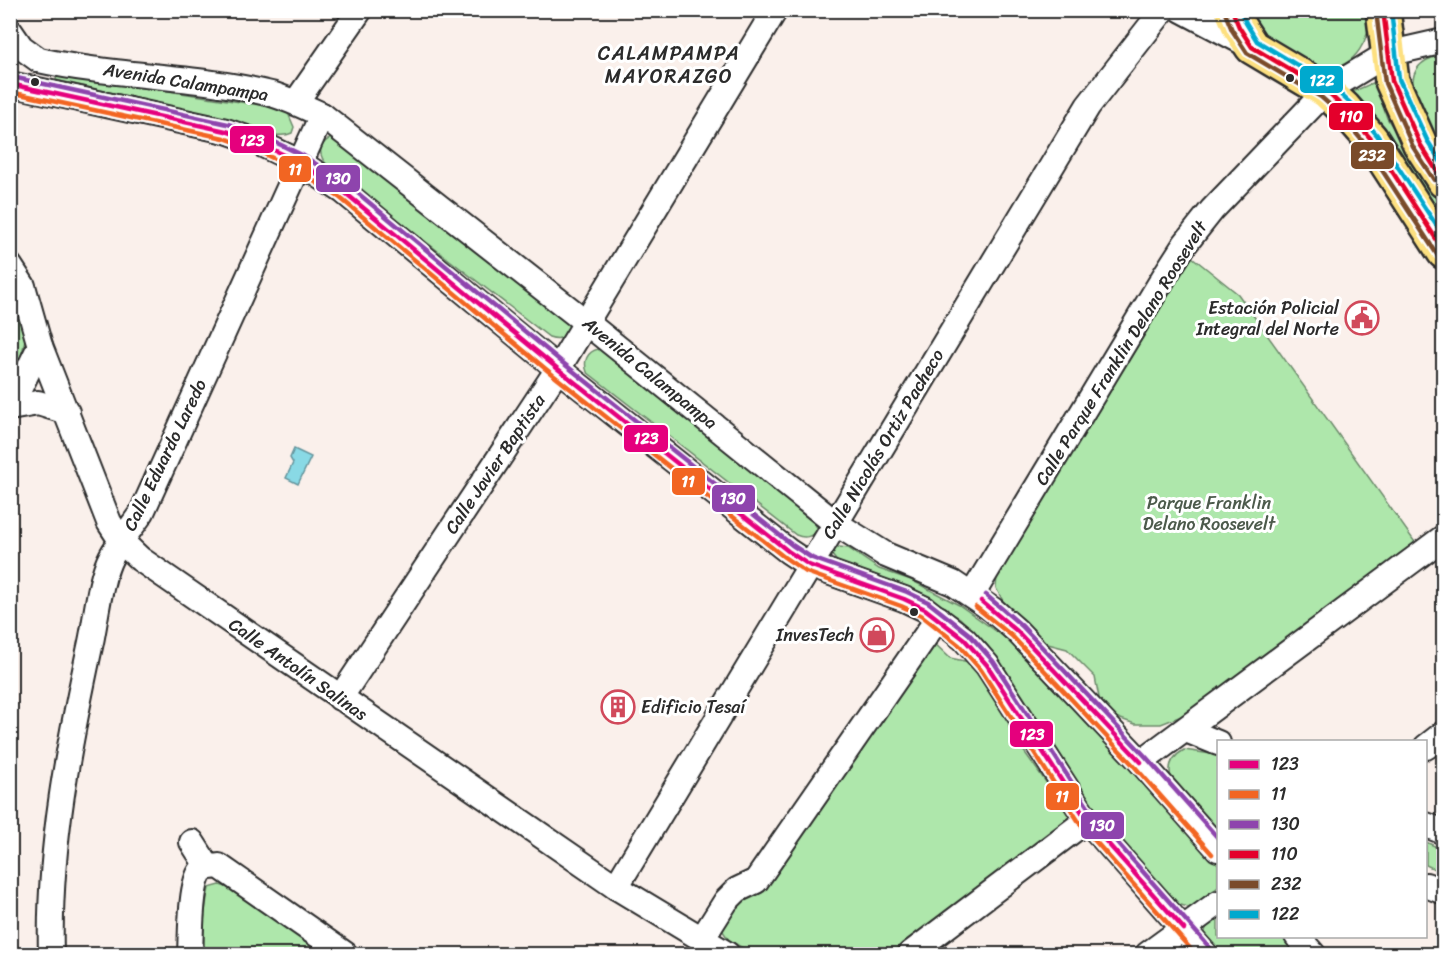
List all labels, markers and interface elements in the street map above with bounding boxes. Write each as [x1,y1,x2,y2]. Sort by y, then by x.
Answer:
district label: CALAMPAMPA MAYORAZGO [598,36,740,94]
street label: Avenida Calampampa [100,53,271,111]
line badge: 122 [1299,65,1344,94]
text: 122 [1309,66,1335,95]
unlabelled marker [1284,72,1296,84]
unlabelled marker [29,76,41,88]
line badge: 110 [1328,102,1374,131]
text: 110 [1339,102,1363,131]
line badge: 123 [229,125,275,154]
text: 123 [240,126,265,155]
line badge: 232 [1350,141,1395,170]
text: 232 [1357,141,1386,170]
line badge: 11 [278,155,312,183]
text: 11 [288,155,302,184]
line badge: 130 [315,164,361,193]
text: 130 [325,164,351,193]
street label: Calle Parque Franklin Delano Roosevelt [1026,214,1216,492]
place label: Estación Policial Integral del Norte [1195,292,1340,345]
public building icon: Estación Policial Integral del Norte [1344,300,1380,336]
street label: Avenida Calampampa [574,308,725,438]
street label: Calle Nicolás Ortiz Pacheco [813,342,953,546]
street label: Calle Eduardo Laredo [114,373,216,537]
street label: Calle Javier Baptista [436,386,555,541]
line badge: 123 [623,424,669,453]
text: 123 [634,424,659,453]
line badge: 11 [671,467,706,496]
text: 11 [681,467,695,496]
line badge: 130 [711,484,756,513]
text: 130 [720,484,746,513]
park label: Parque Franklin Delano Roosevelt [1143,487,1276,540]
unlabelled marker [908,606,920,618]
street label: Calle Antolín Salinas [222,609,375,729]
shop icon: InvesTech [859,617,895,653]
place label: InvesTech [775,619,854,651]
building icon: Edificio Tesaí [600,689,636,725]
place label: Edificio Tesaí [641,691,747,723]
line badge: 123 [1009,720,1054,748]
text: 123 [1020,720,1045,749]
legend [1217,740,1427,938]
text: 123 [1271,748,1299,780]
text: 11 [1271,778,1287,810]
line badge: 11 [1045,782,1080,811]
text: 11 [1055,782,1069,811]
text: 130 [1271,808,1300,840]
line badge: 130 [1080,811,1125,840]
text: 130 [1089,811,1115,840]
text: 110 [1271,838,1298,870]
text: 232 [1271,868,1302,900]
text: 122 [1271,898,1300,930]

